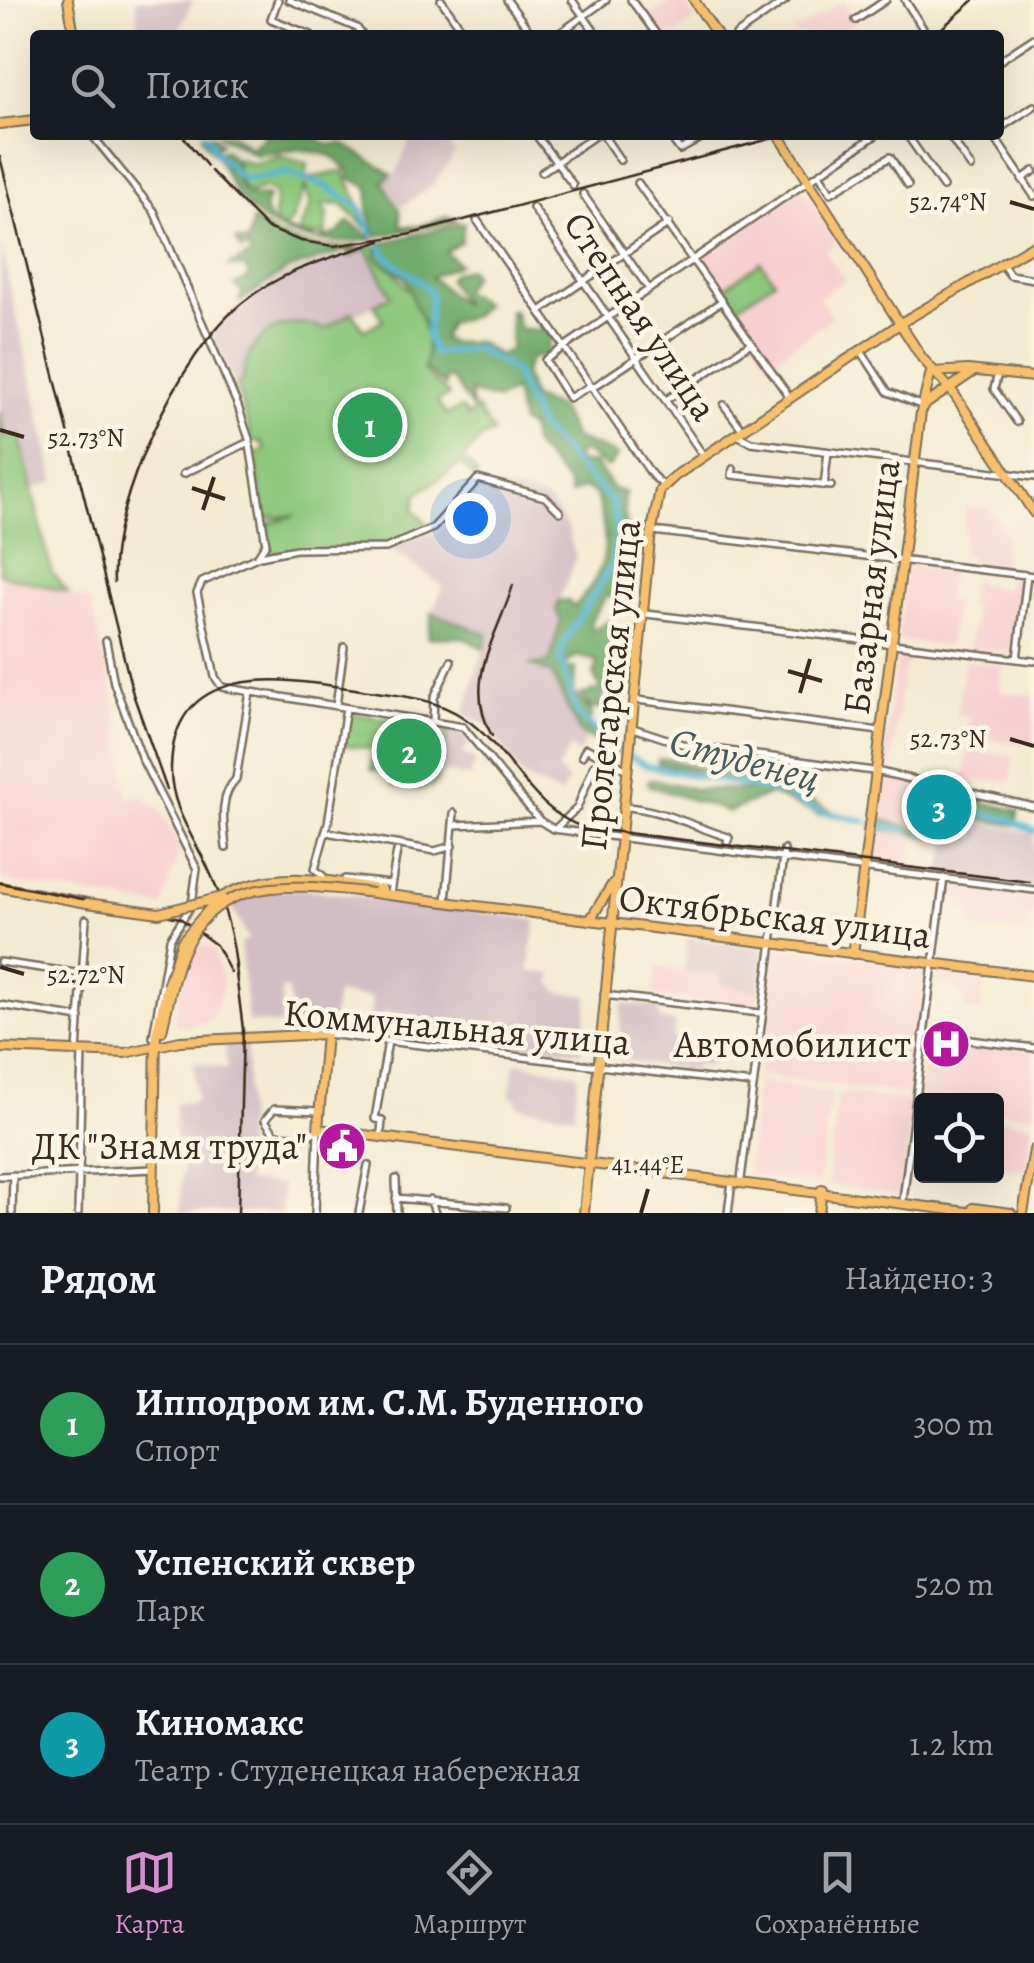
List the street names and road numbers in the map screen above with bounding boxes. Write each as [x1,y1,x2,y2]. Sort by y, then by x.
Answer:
street label: Степная улица [552,201,731,431]
street label: Базарная улица [830,456,912,717]
street label: Пролетарская улица [567,516,653,853]
street label: Октябрьская улица [616,871,934,961]
street label: Коммунальная улица [281,986,633,1068]

